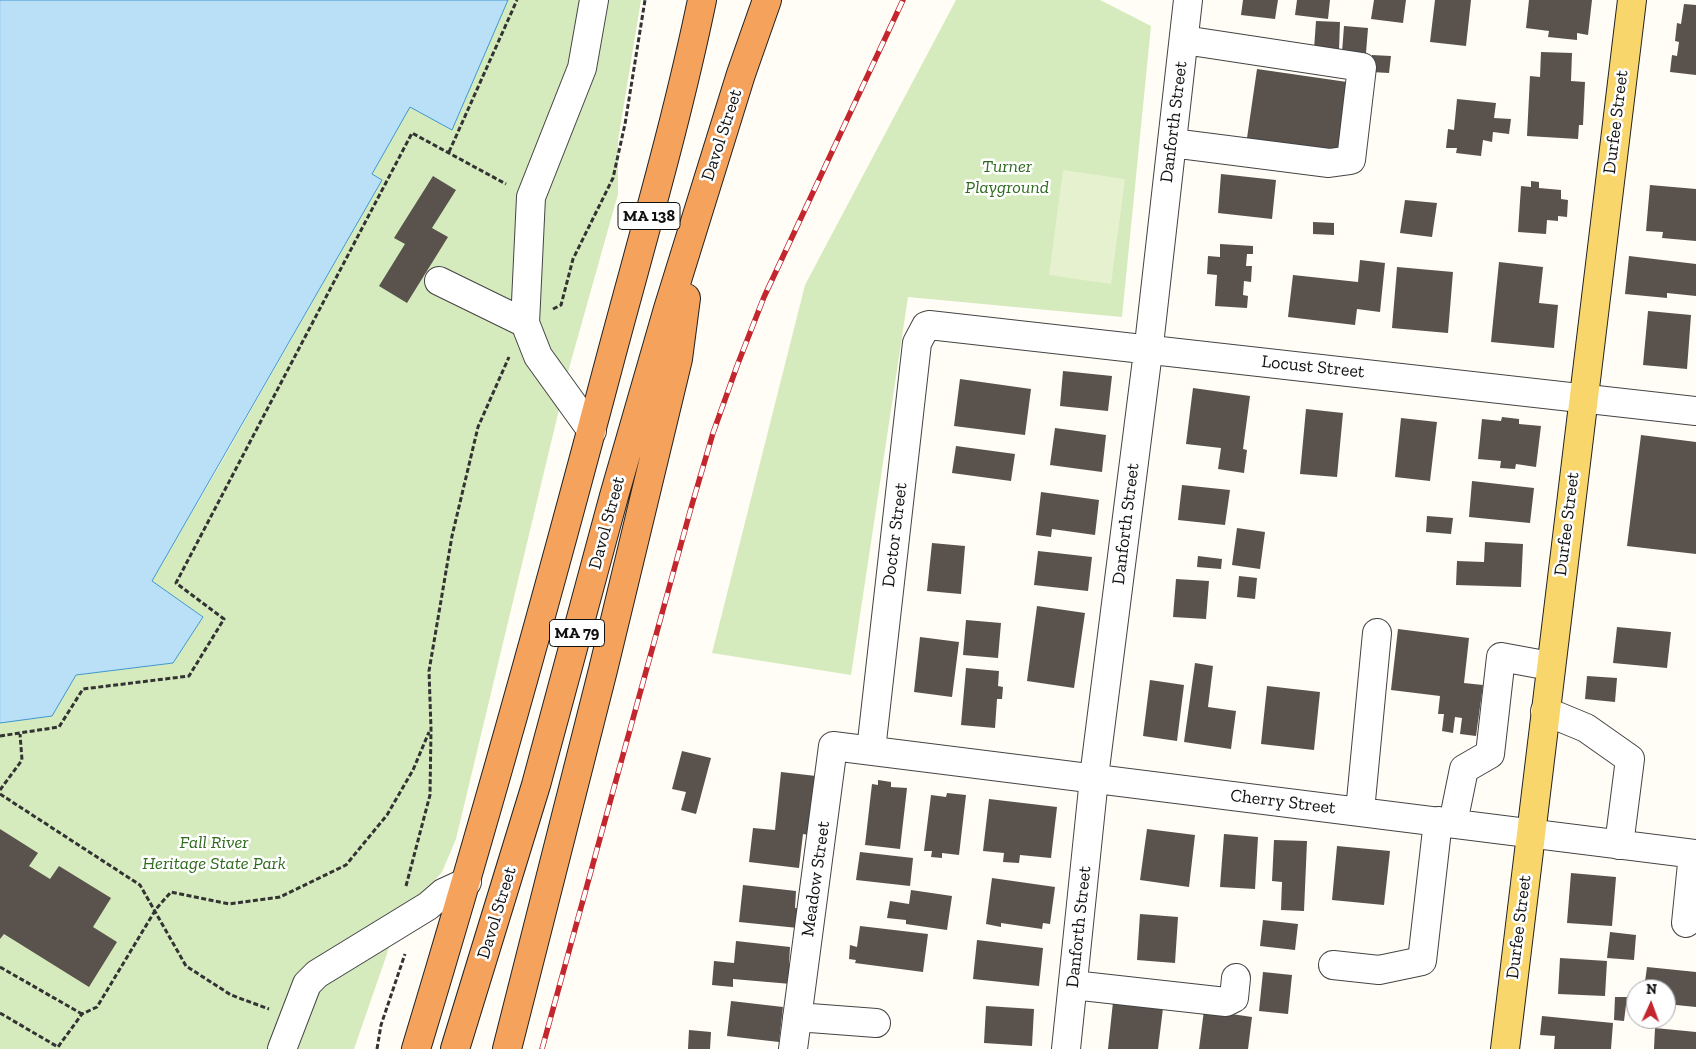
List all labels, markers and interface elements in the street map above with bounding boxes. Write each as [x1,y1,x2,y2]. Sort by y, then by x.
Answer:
street label: Danforth Street [1156,60,1192,184]
street label: Durfee Street [1599,69,1633,175]
street label: Davol Street [697,86,747,184]
park label: Turner Playground [965,156,1049,198]
road number: MA 138 [618,202,680,230]
street label: Locust Street [1260,351,1366,383]
street label: Danforth Street [1108,462,1144,586]
street label: Durfee Street [1550,471,1584,577]
street label: Davol Street [584,474,630,572]
street label: Doctor Street [878,481,912,589]
road number: MA 79 [550,620,604,646]
street label: Cherry Street [1229,785,1337,819]
street label: Meadow Street [797,820,835,938]
park label: Fall River Heritage State Park [142,832,286,874]
street label: Davol Street [473,864,521,962]
street label: Danforth Street [1062,865,1096,989]
street label: Durfee Street [1502,874,1536,980]
north arrow [1626,979,1676,1029]
text: N [1646,981,1657,998]

